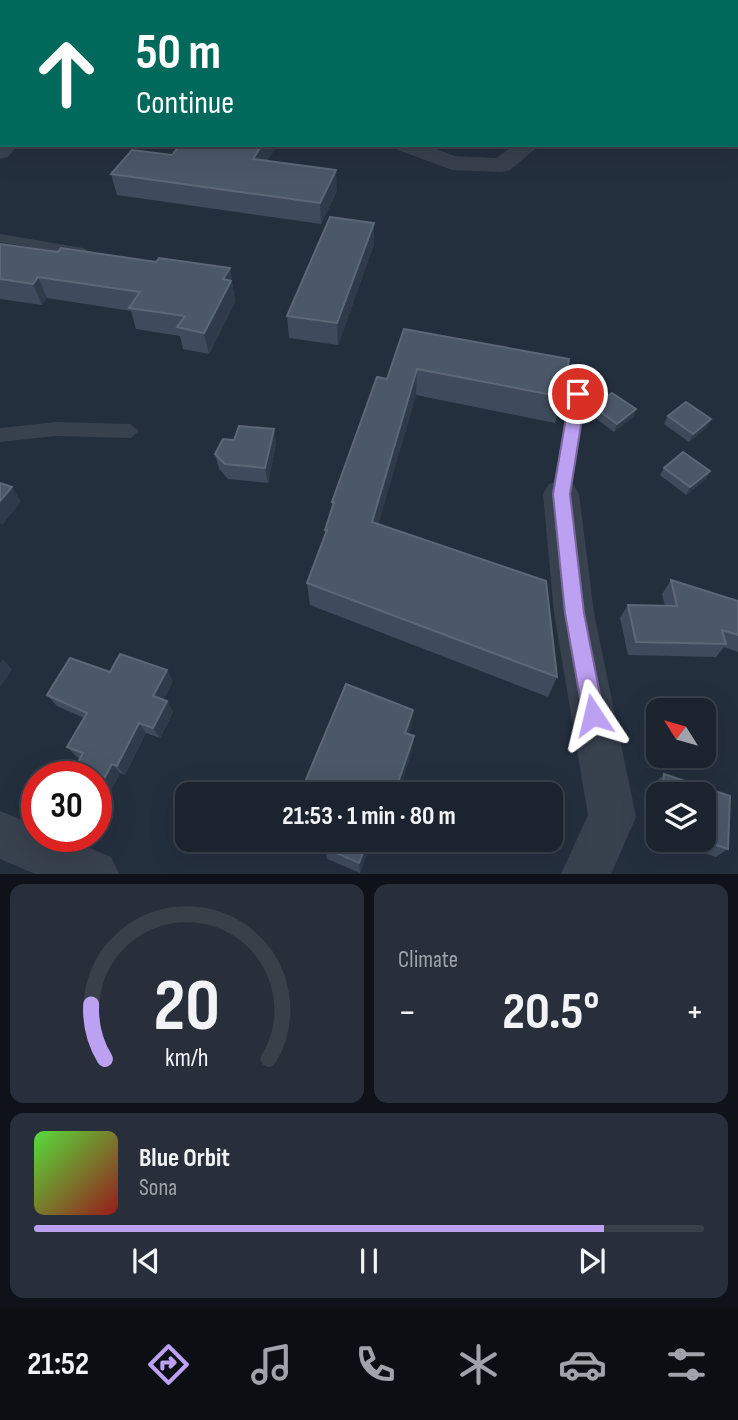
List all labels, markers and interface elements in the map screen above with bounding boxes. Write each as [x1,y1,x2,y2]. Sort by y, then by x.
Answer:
text: 50 m [136,24,221,83]
icon: ahead [21,28,112,119]
text: Continue [136,84,234,123]
pin [548,364,608,424]
icon: arrive [559,375,597,413]
position arrow [556,678,630,752]
north arrow [646,698,716,768]
map controls [646,698,716,852]
speed limit sign: 30 [21,761,112,852]
button: layers [646,782,716,852]
text: 21:53 · 1 min · 80 m [282,801,456,832]
text: Climate [398,946,458,974]
text: 20 [154,964,220,1052]
text: 20.5° [502,981,600,1044]
text: − [398,990,417,1035]
text: + [685,990,704,1035]
text: km/h [165,1043,209,1074]
text: Blue Orbit [139,1143,230,1174]
text: Sona [139,1174,177,1202]
icon: previous [127,1242,165,1280]
icon: pause [350,1242,388,1280]
icon: next [573,1242,611,1280]
icon: directions [144,1340,193,1389]
icon: music [247,1340,296,1389]
icon: phone [351,1340,400,1389]
icon: climate [454,1340,503,1389]
icon: car [558,1340,607,1389]
icon: filters [662,1340,711,1389]
text: 21:52 [27,1345,89,1384]

